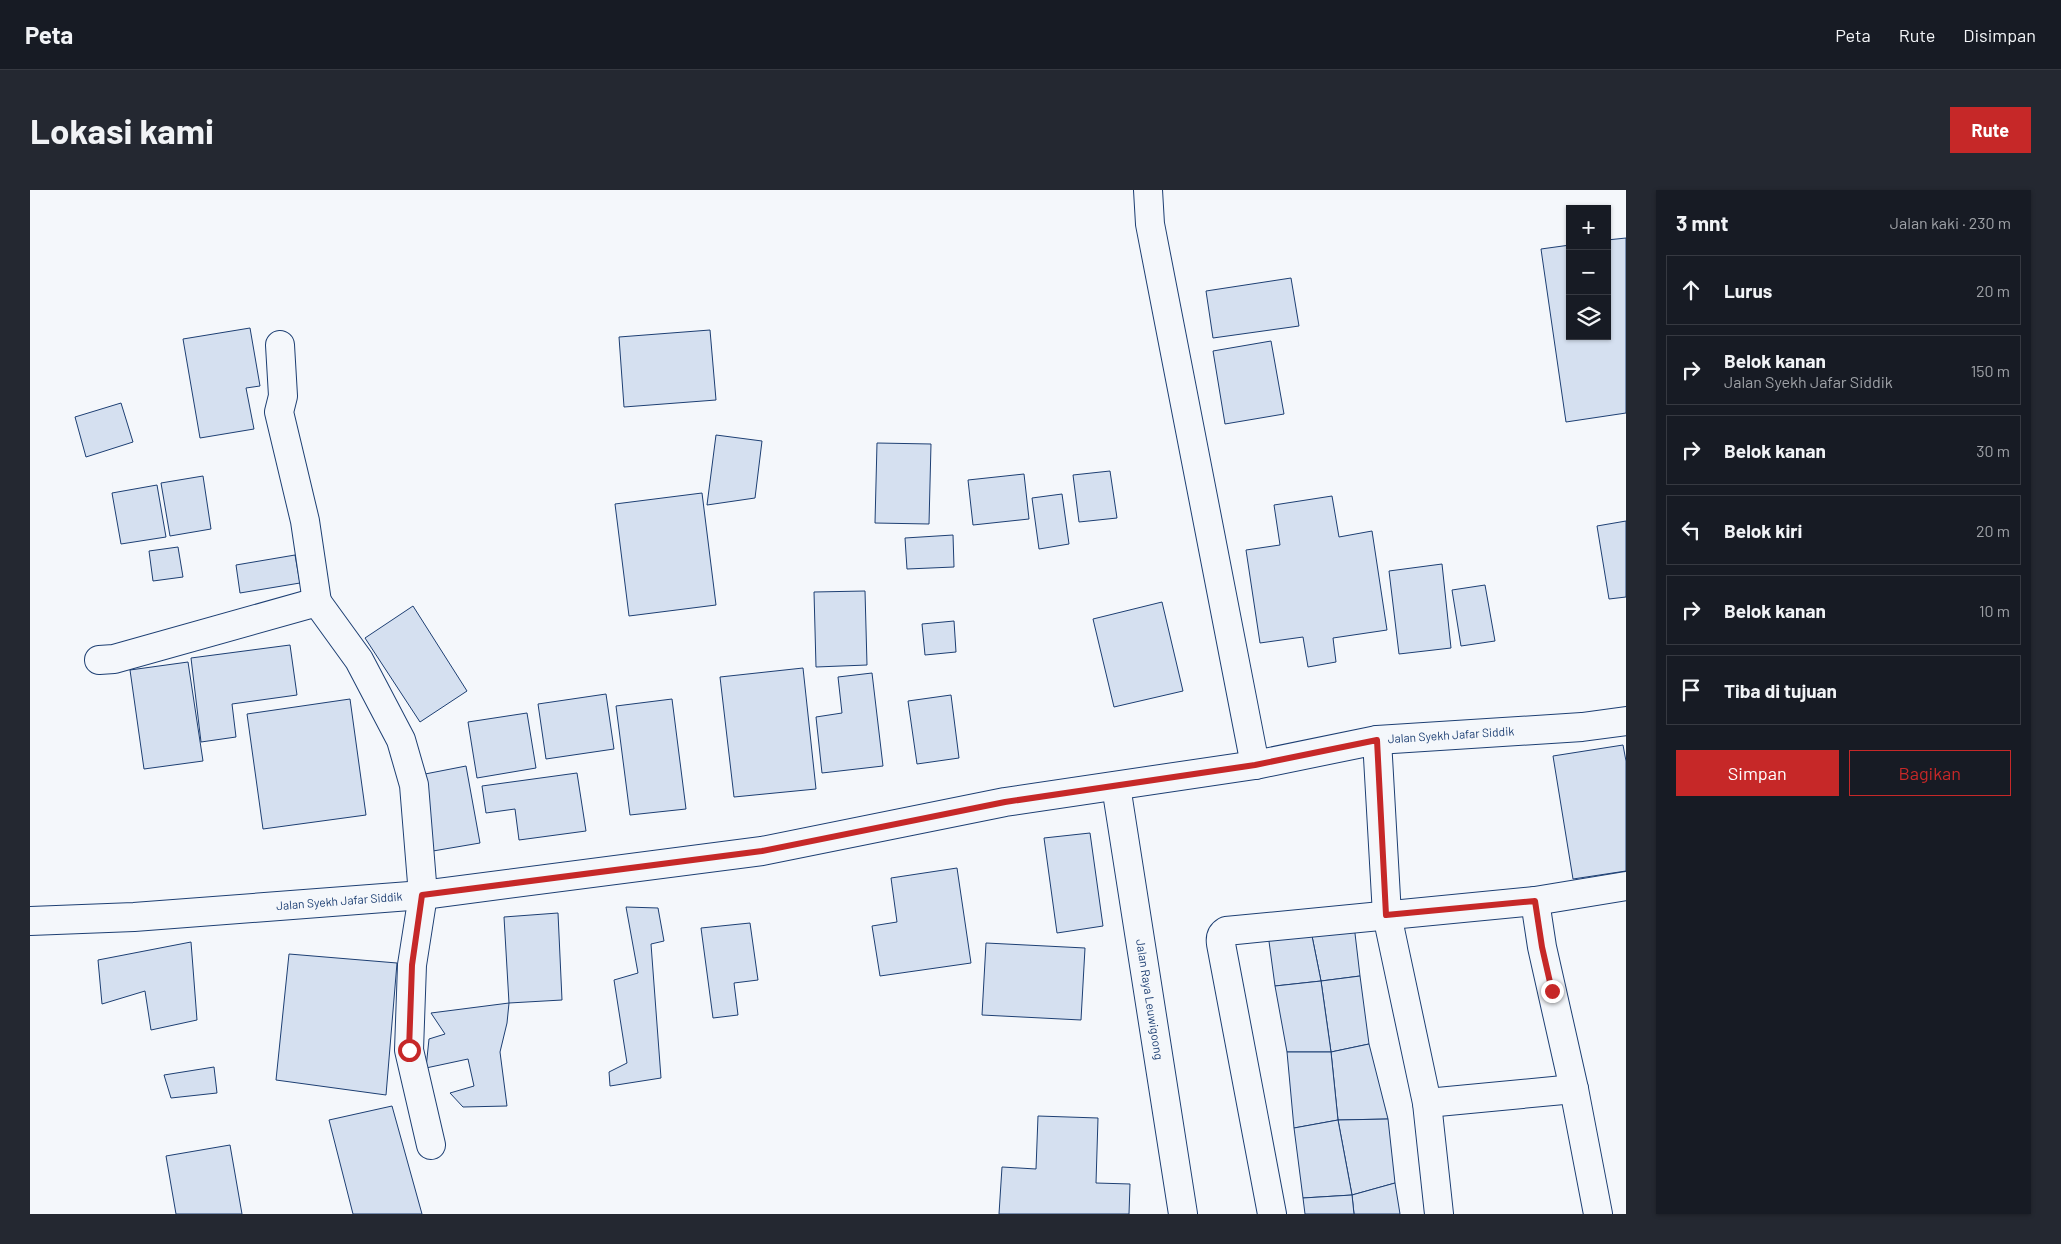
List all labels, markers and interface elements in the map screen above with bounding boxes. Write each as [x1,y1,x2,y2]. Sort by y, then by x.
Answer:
text: Peta [25,20,73,49]
text: Peta [1835,24,1871,46]
text: Rute [1899,24,1935,46]
text: Disimpan [1963,24,2036,46]
button: Rute [1950,107,2031,153]
text: Lokasi kami [30,109,214,151]
map controls [1566,205,1611,340]
button: + [1566,205,1611,250]
text: 3 mnt [1676,210,1729,235]
text: Jalan kaki · 230 m [1890,213,2011,232]
button: − [1566,250,1611,295]
icon: ahead [1677,276,1705,304]
text: Lurus [1724,279,1772,302]
text: 20 m [1976,281,2010,300]
button: layers [1566,295,1611,340]
text: Belok kanan [1724,349,1826,372]
icon: right [1677,356,1705,384]
text: 150 m [1971,361,2010,380]
text: Jalan Syekh Jafar Siddik [1724,372,1893,391]
icon: right [1677,436,1705,464]
text: Belok kanan [1724,439,1826,462]
text: 30 m [1976,441,2010,460]
icon: left [1677,516,1705,544]
text: Belok kiri [1724,519,1802,542]
text: 20 m [1976,521,2010,540]
icon: right [1677,596,1705,624]
text: Belok kanan [1724,599,1826,622]
text: 10 m [1979,601,2010,620]
icon: arrive [1677,676,1705,704]
text: Tiba di tujuan [1724,679,1837,702]
street label: Jalan Syekh Jafar Siddik [1387,723,1515,745]
button: Simpan [1676,750,1839,796]
button: Bagikan [1849,750,2011,796]
street label: Jalan Syekh Jafar Siddik [276,889,403,912]
street label: Jalan Raya Leuwigoong [1134,938,1167,1061]
route end [1541,980,1564,1003]
route start [398,1039,421,1062]

